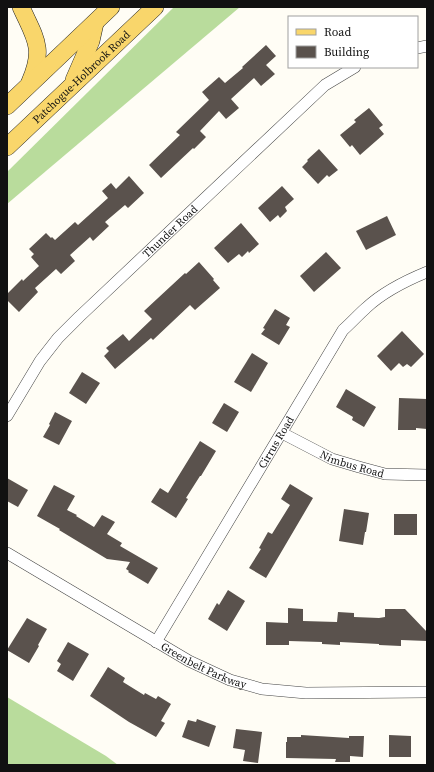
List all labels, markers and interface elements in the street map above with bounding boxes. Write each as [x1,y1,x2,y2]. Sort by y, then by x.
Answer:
legend [288,16,418,68]
text: Road [324,24,351,40]
street label: Patchogue-Holbrook Road [29,27,134,127]
text: Building [324,44,369,60]
street label: Thunder Road [139,201,201,261]
street label: Cirrus Road [254,413,298,471]
street label: Nimbus Road [317,447,386,481]
street label: Greenbelt Parkway [158,639,249,692]

